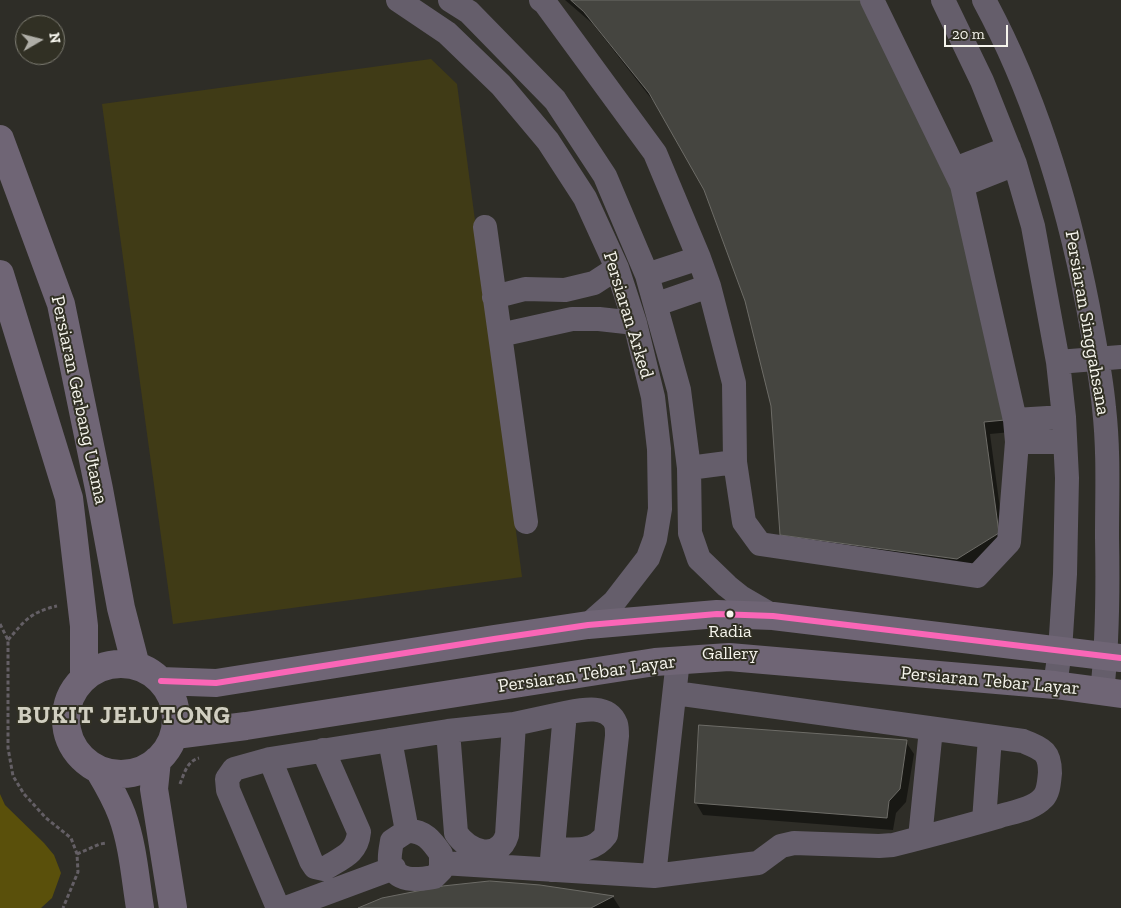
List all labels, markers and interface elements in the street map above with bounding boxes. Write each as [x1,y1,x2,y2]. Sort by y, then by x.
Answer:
north arrow [15,15,65,65]
scale bar [946,15,1010,47]
text: 20 m [952,25,985,43]
text: N [45,32,64,44]
street label: Persiaran Singgahsana [1060,229,1114,417]
street label: Persiaran Arked [598,249,658,381]
street label: Persiaran Gerbang Utama [46,294,112,506]
marker: Radia Gallery [725,609,735,619]
place label: Radia Gallery [702,621,758,664]
street label: Persiaran Tebar Layar [496,650,678,698]
street label: Persiaran Tebar Layar [900,662,1080,700]
district label: BUKIT JELUTONG [15,702,233,730]

